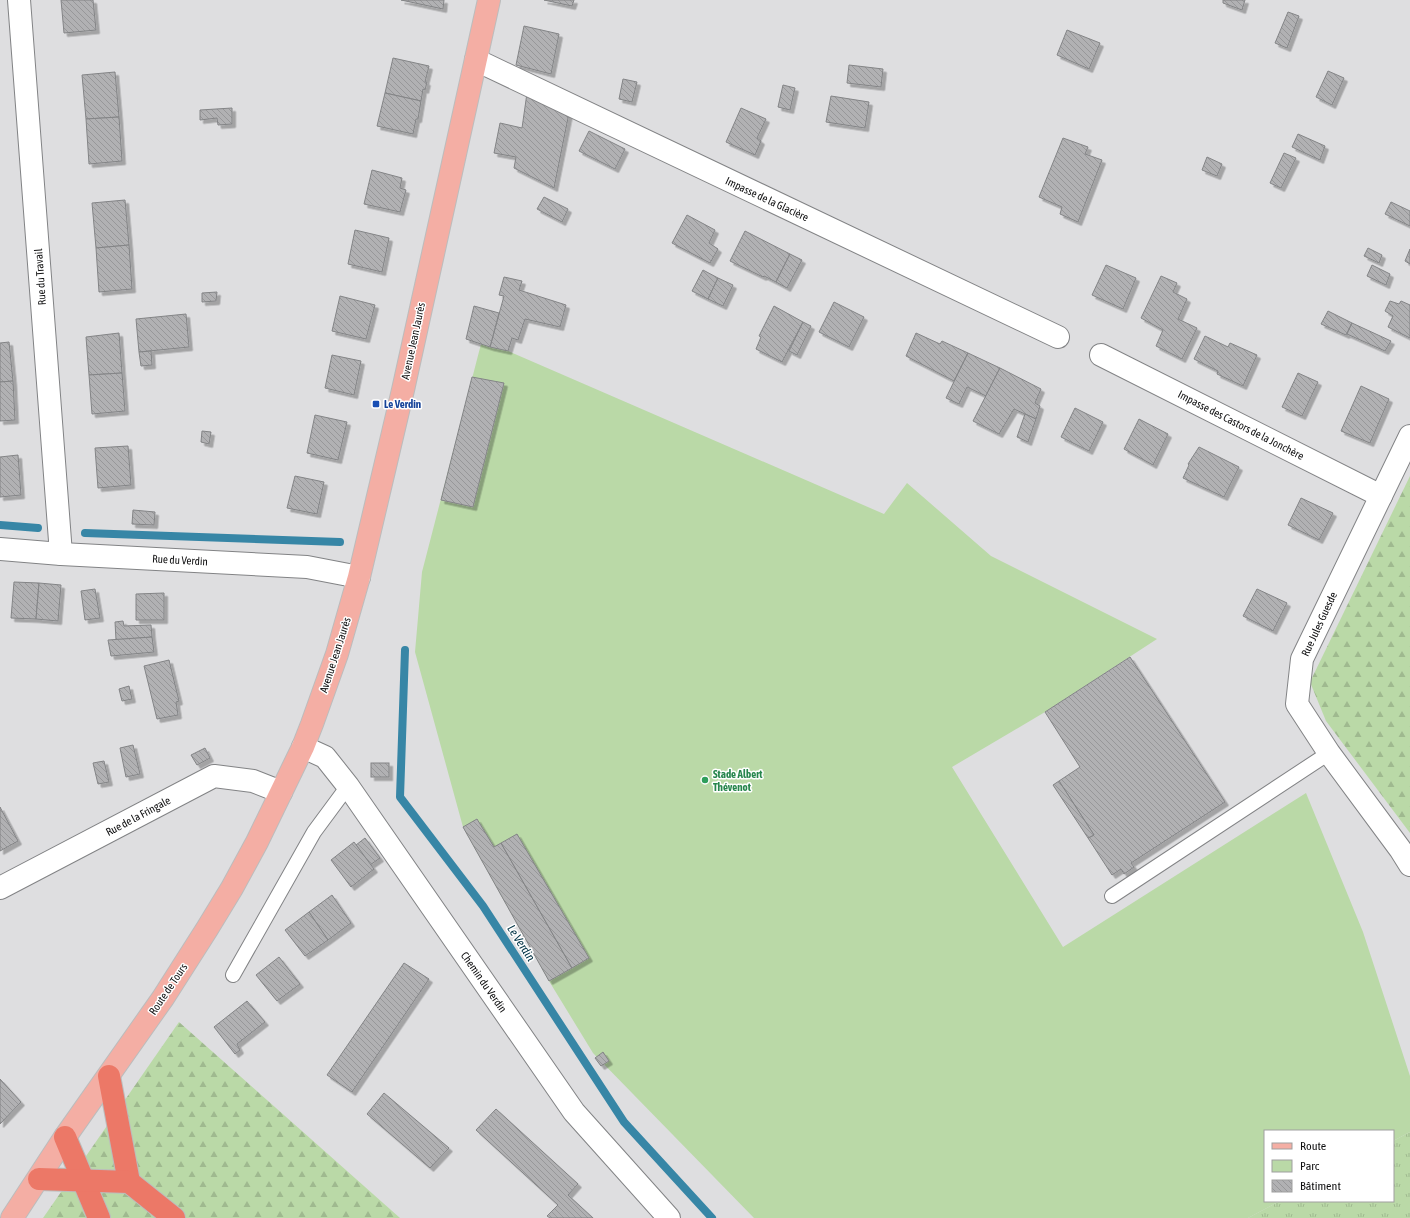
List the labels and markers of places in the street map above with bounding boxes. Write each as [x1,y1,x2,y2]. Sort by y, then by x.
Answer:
place label: Le Verdin [384,398,421,410]
marker: Le Verdin [371,399,381,409]
place label: Stade Albert Thévenot [713,768,763,793]
marker: Stade Albert Thévenot [700,775,710,785]

